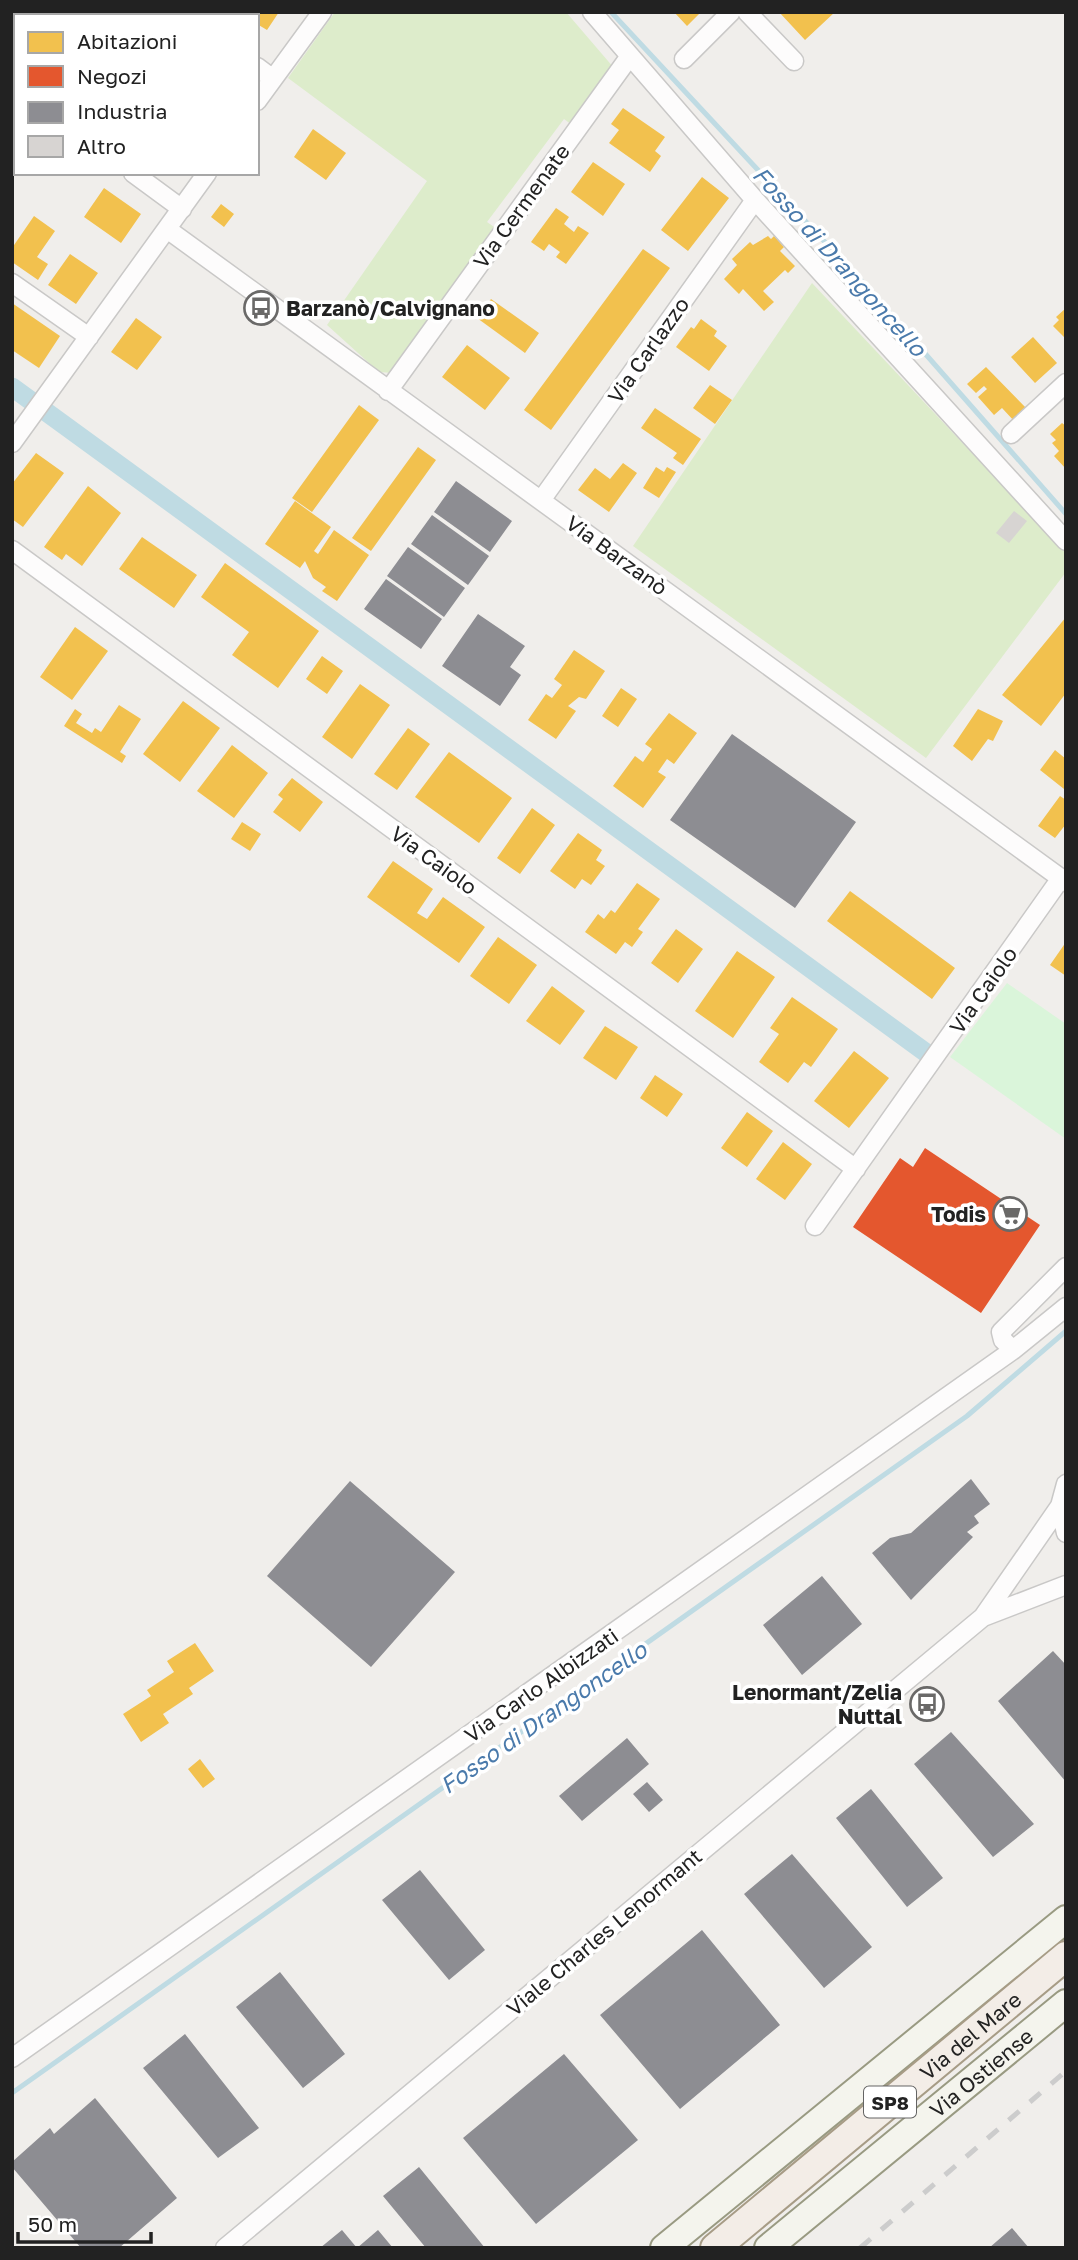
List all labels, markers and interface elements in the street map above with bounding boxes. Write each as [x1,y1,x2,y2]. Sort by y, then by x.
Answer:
legend [14,14,259,175]
text: Abitazioni [77,28,177,54]
text: Negozi [77,63,147,89]
text: Industria [77,98,167,124]
text: Altro [77,133,126,159]
street label: Via Cermenate [467,139,575,273]
water label: Fosso di Drangoncello [747,160,933,362]
bus stop icon: Barzanò/Calvignano [242,289,280,327]
street label: Via Carlazzo [602,292,694,408]
place label: Barzanò/Calvignano [286,295,495,321]
street label: Via Barzanò [561,509,673,601]
street label: Via Caiolo [386,820,482,900]
street label: Via Caiolo [944,941,1022,1039]
supermarket icon: Todis [991,1195,1029,1233]
place label: Todis [931,1201,986,1227]
street label: Via Carlo Albizzati [459,1622,623,1748]
water label: Fosso di Drangoncello [434,1634,653,1799]
place label: Lenormant/Zelia Nuttal [732,1679,902,1729]
bus stop icon: Lenormant/Zelia Nuttal [908,1685,946,1723]
street label: Viale Charles Lenormant [501,1843,707,2021]
street label: Via del Mare [914,1986,1026,2085]
street label: Via Ostiense [924,2023,1038,2123]
road number: SP8 [864,2086,916,2118]
scale bar [18,2200,150,2244]
text: 50 m [28,2211,77,2237]

